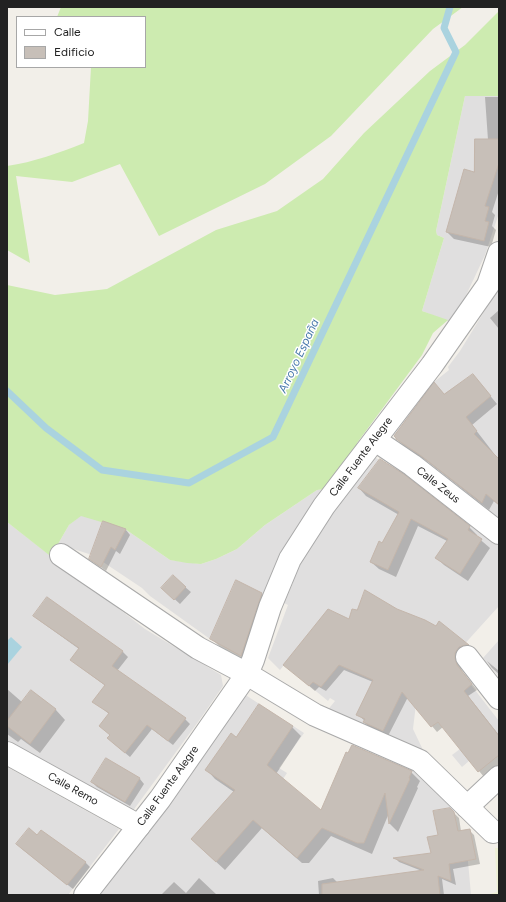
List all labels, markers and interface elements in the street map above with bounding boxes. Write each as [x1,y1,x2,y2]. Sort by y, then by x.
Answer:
legend [16,16,146,68]
text: Calle [54,25,81,39]
text: Edificio [54,45,94,59]
water label: Arroyo España [276,317,322,395]
street label: Calle Fuente Alegre [327,415,395,499]
street label: Calle Zeus [414,464,462,506]
street label: Calle Fuente Alegre [134,743,202,829]
street label: Calle Remo [45,770,101,808]

